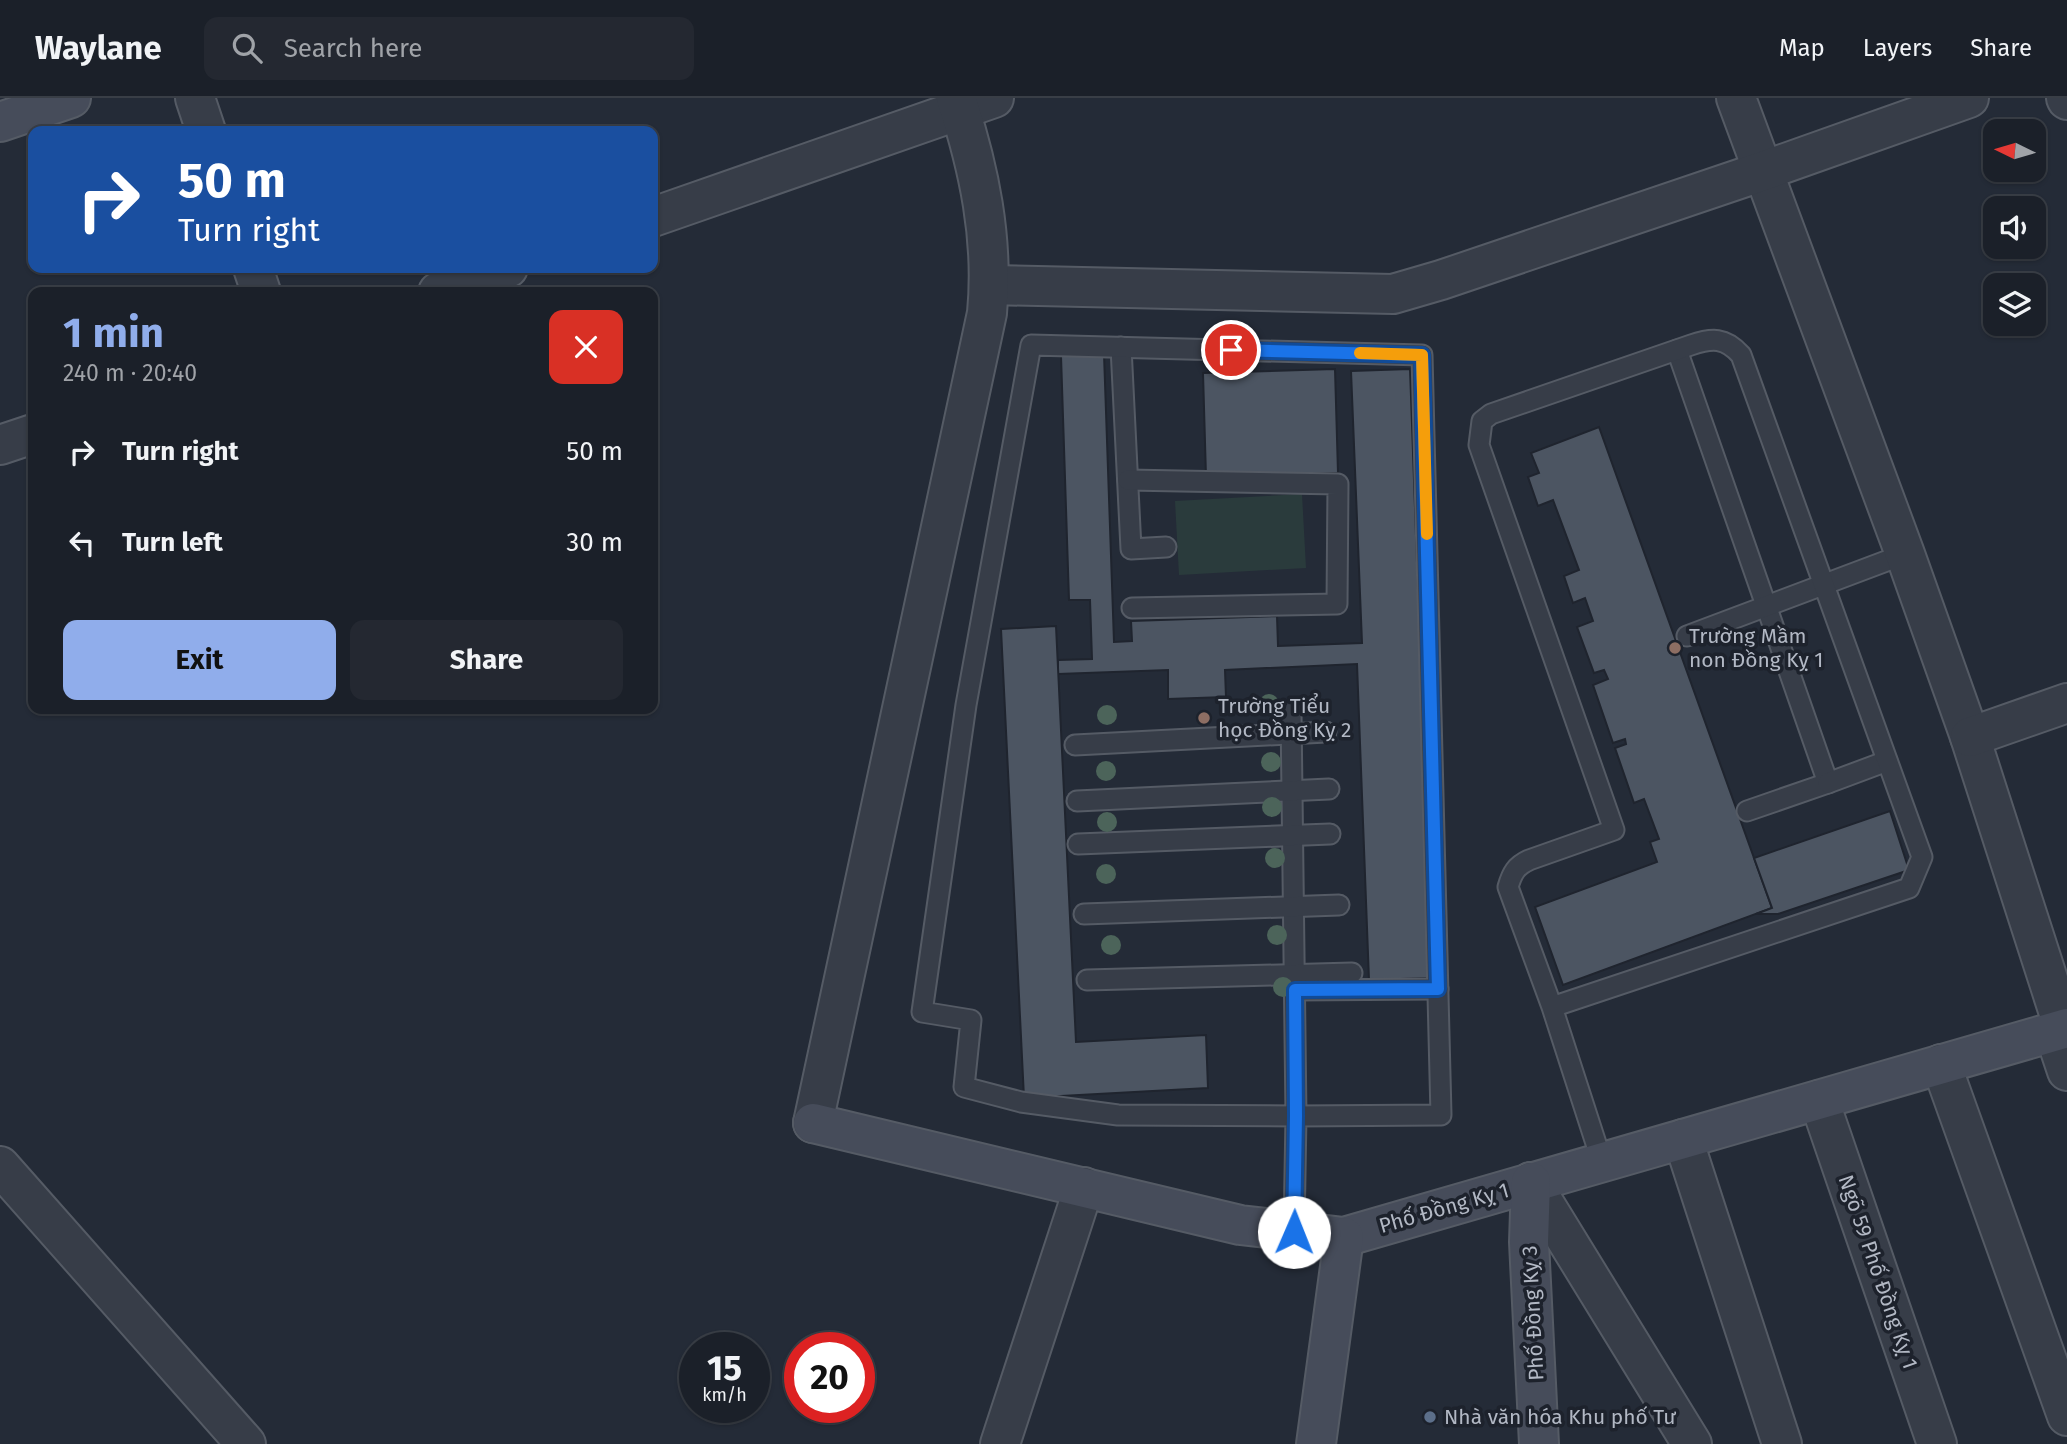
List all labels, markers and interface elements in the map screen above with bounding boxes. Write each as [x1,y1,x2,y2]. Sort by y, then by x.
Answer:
search box [204,17,694,80]
text: Waylane [35,28,162,68]
icon: search [228,29,266,67]
text: Search here [284,33,423,64]
text: Map [1779,34,1825,62]
text: Layers [1863,34,1932,62]
text: Share [1970,34,2032,62]
north arrow [1983,119,2046,182]
map controls [1983,119,2046,336]
text: 50 m [178,151,286,210]
icon: right [63,154,154,245]
button: sound [1983,196,2046,259]
text: Turn right [178,211,320,249]
button: layers [1983,273,2046,336]
text: 1 min [63,308,164,358]
button: close [549,310,623,384]
pin [1201,320,1261,380]
icon: arrive [1212,331,1250,369]
text: 240 m · 20:40 [63,359,197,387]
icon: right [63,433,101,471]
text: Turn right [122,436,239,467]
text: 50 m [566,436,623,467]
icon: left [63,524,101,562]
text: Turn left [122,527,223,558]
text: 30 m [566,527,623,558]
button: Exit [63,620,336,700]
button: Share [350,620,623,700]
place label: Trường Mầm non Đồng Kỵ 1 [1689,623,1823,673]
marker: Trường Mầm non Đồng Kỵ 1 [1667,640,1683,656]
place label: Trường Tiểu học Đồng Kỵ 2 [1218,692,1351,743]
marker: Trường Tiểu học Đồng Kỵ 2 [1196,710,1212,726]
street label: Ngõ 59 Phố Đồng Kỵ 1 [1833,1172,1923,1372]
street label: Phố Đồng Kỵ 1 [1376,1177,1512,1239]
position arrow [1257,1195,1331,1269]
street label: Phố Đồng Kỵ 3 [1516,1245,1550,1381]
speed limit sign: 20 [784,1332,875,1423]
text: 15 [707,1347,742,1389]
text: km/h [702,1384,747,1406]
place label: Nhà văn hóa Khu phố Tư [1444,1404,1676,1430]
marker: Nhà văn hóa Khu phố Tư [1422,1409,1438,1425]

